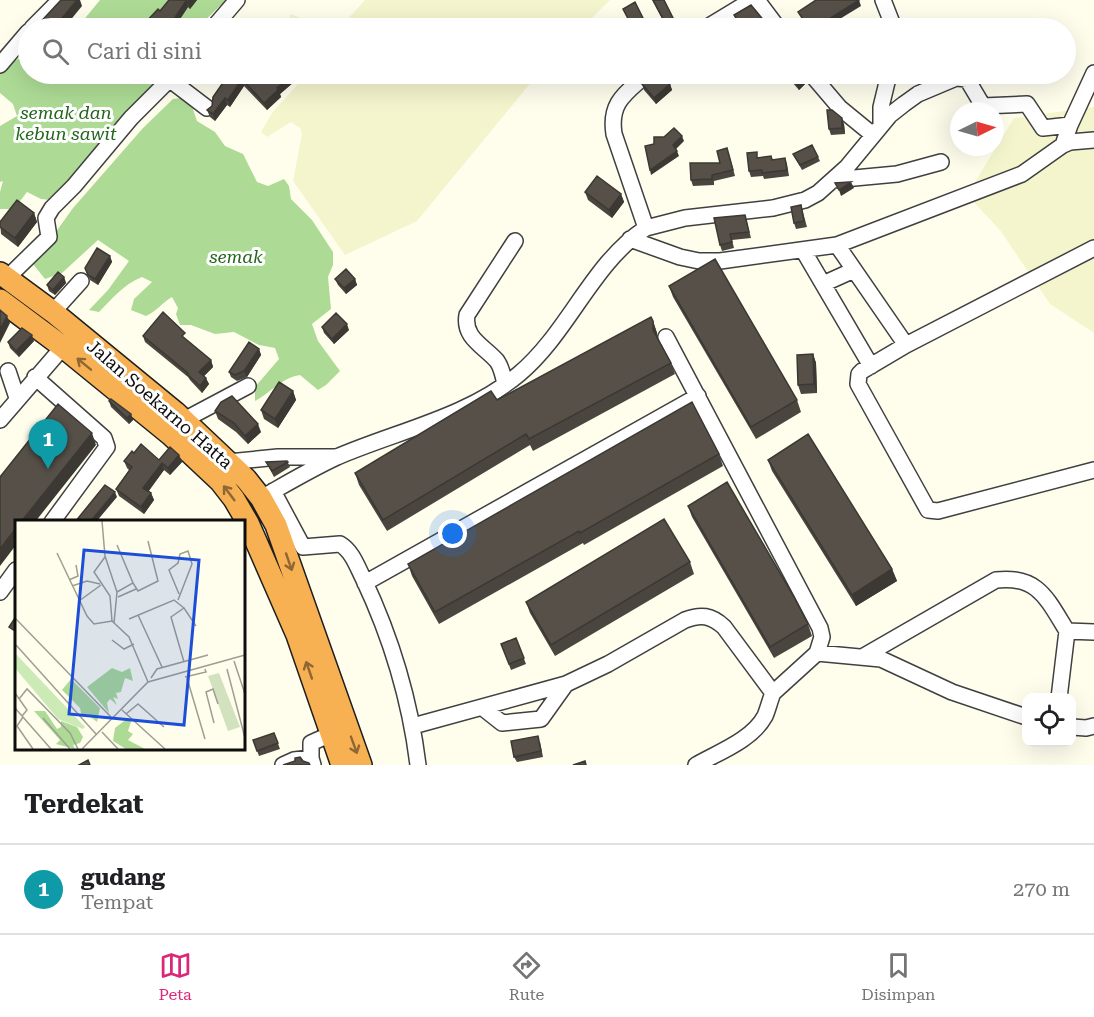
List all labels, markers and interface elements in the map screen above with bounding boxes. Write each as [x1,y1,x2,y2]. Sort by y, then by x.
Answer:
search box [18,18,1076,84]
icon: search [39,35,72,68]
text: Cari di sini [87,39,202,64]
park label: semak dan kebun sawit [15,102,117,144]
north arrow [950,102,1004,156]
park label: semak [209,246,263,267]
street label: Jalan Soekarno Hatta [83,335,237,473]
one-way arrow [76,357,92,370]
pin: 1 [28,420,68,469]
one-way arrow [223,485,236,501]
your location [438,519,467,548]
inset map [15,520,244,750]
one-way arrow [284,552,295,571]
one-way arrow [303,661,314,680]
map controls [1022,693,1076,747]
button: locate [1022,693,1076,747]
one-way arrow [349,736,360,754]
text: Terdekat [24,789,144,819]
text: gudang [81,865,165,890]
text: 1 [38,877,49,901]
text: 270 m [1013,877,1070,901]
text: Tempat [81,890,153,914]
tab: Peta [159,949,192,1004]
tab: Rute [509,949,544,1004]
tab: Disimpan [861,949,935,1004]

